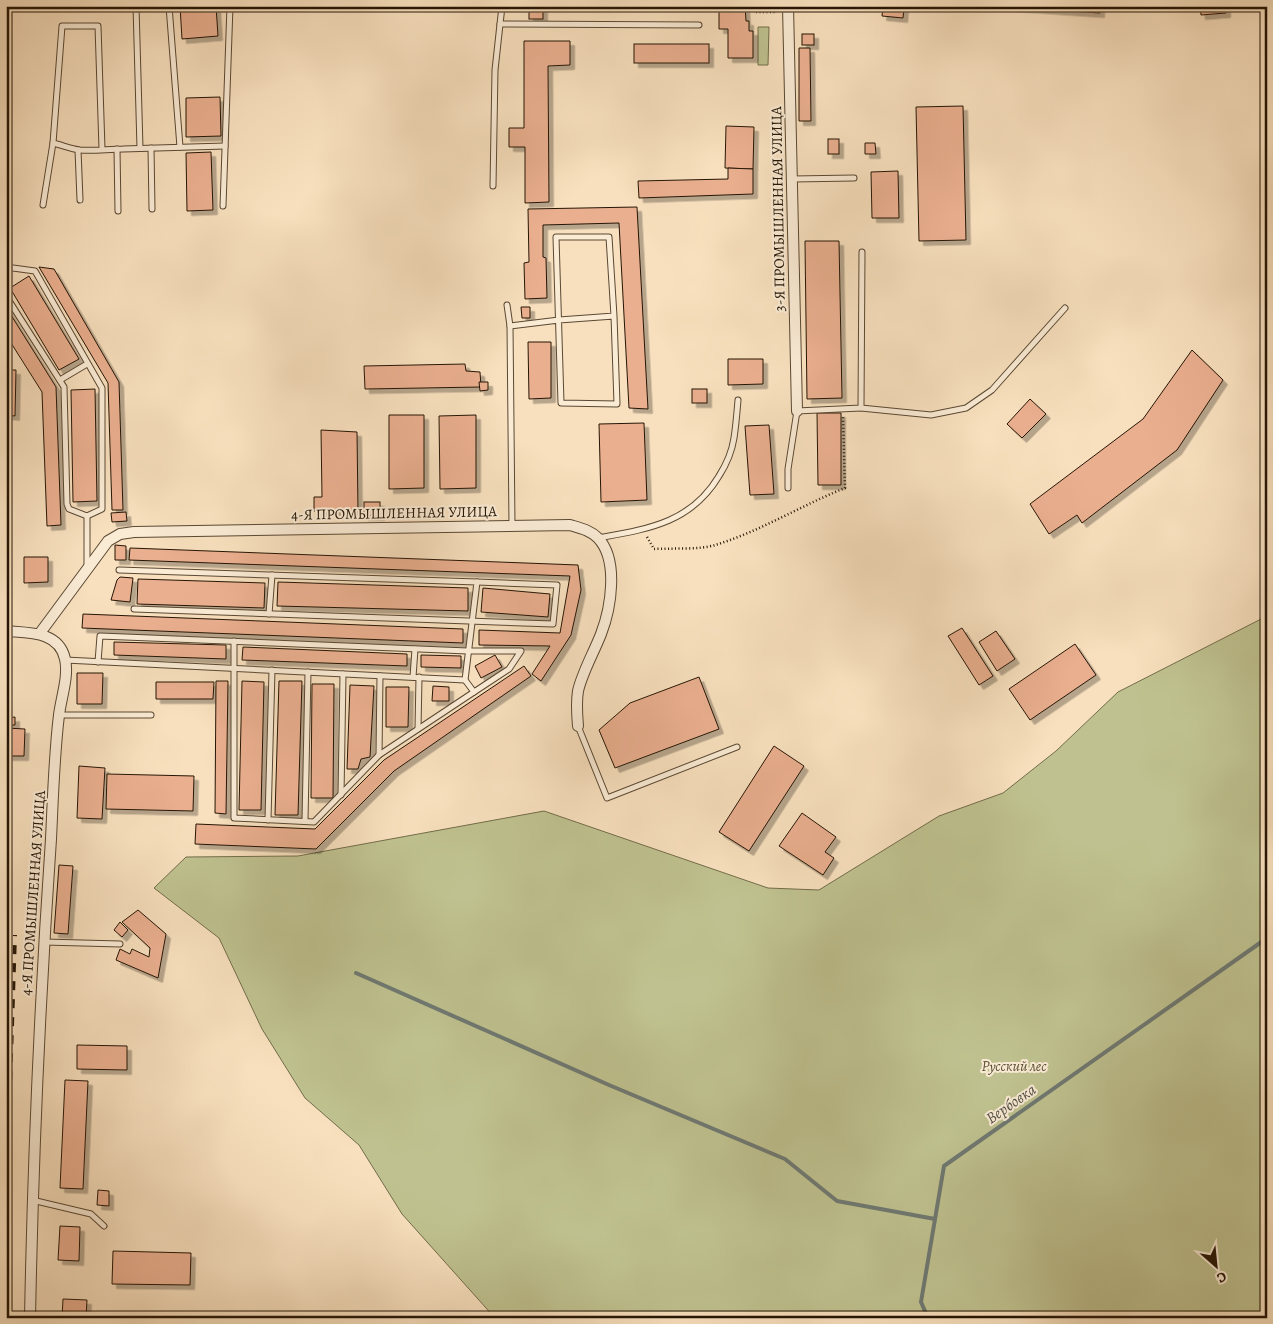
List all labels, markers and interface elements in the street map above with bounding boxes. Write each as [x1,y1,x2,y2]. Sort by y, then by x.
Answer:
street label: 3-Я ПРОМЫШЛЕННАЯ УЛИЦА [766,106,790,312]
street label: 4-Я ПРОМЫШЛЕННАЯ УЛИЦА [291,501,497,525]
street label: 4-Я ПРОМЫШЛЕННАЯ УЛИЦА [16,789,50,996]
park label: Русский лес [981,1056,1047,1076]
water label: Вербовка [982,1079,1040,1129]
north arrow [1190,1242,1240,1292]
text: С [1213,1267,1230,1288]

